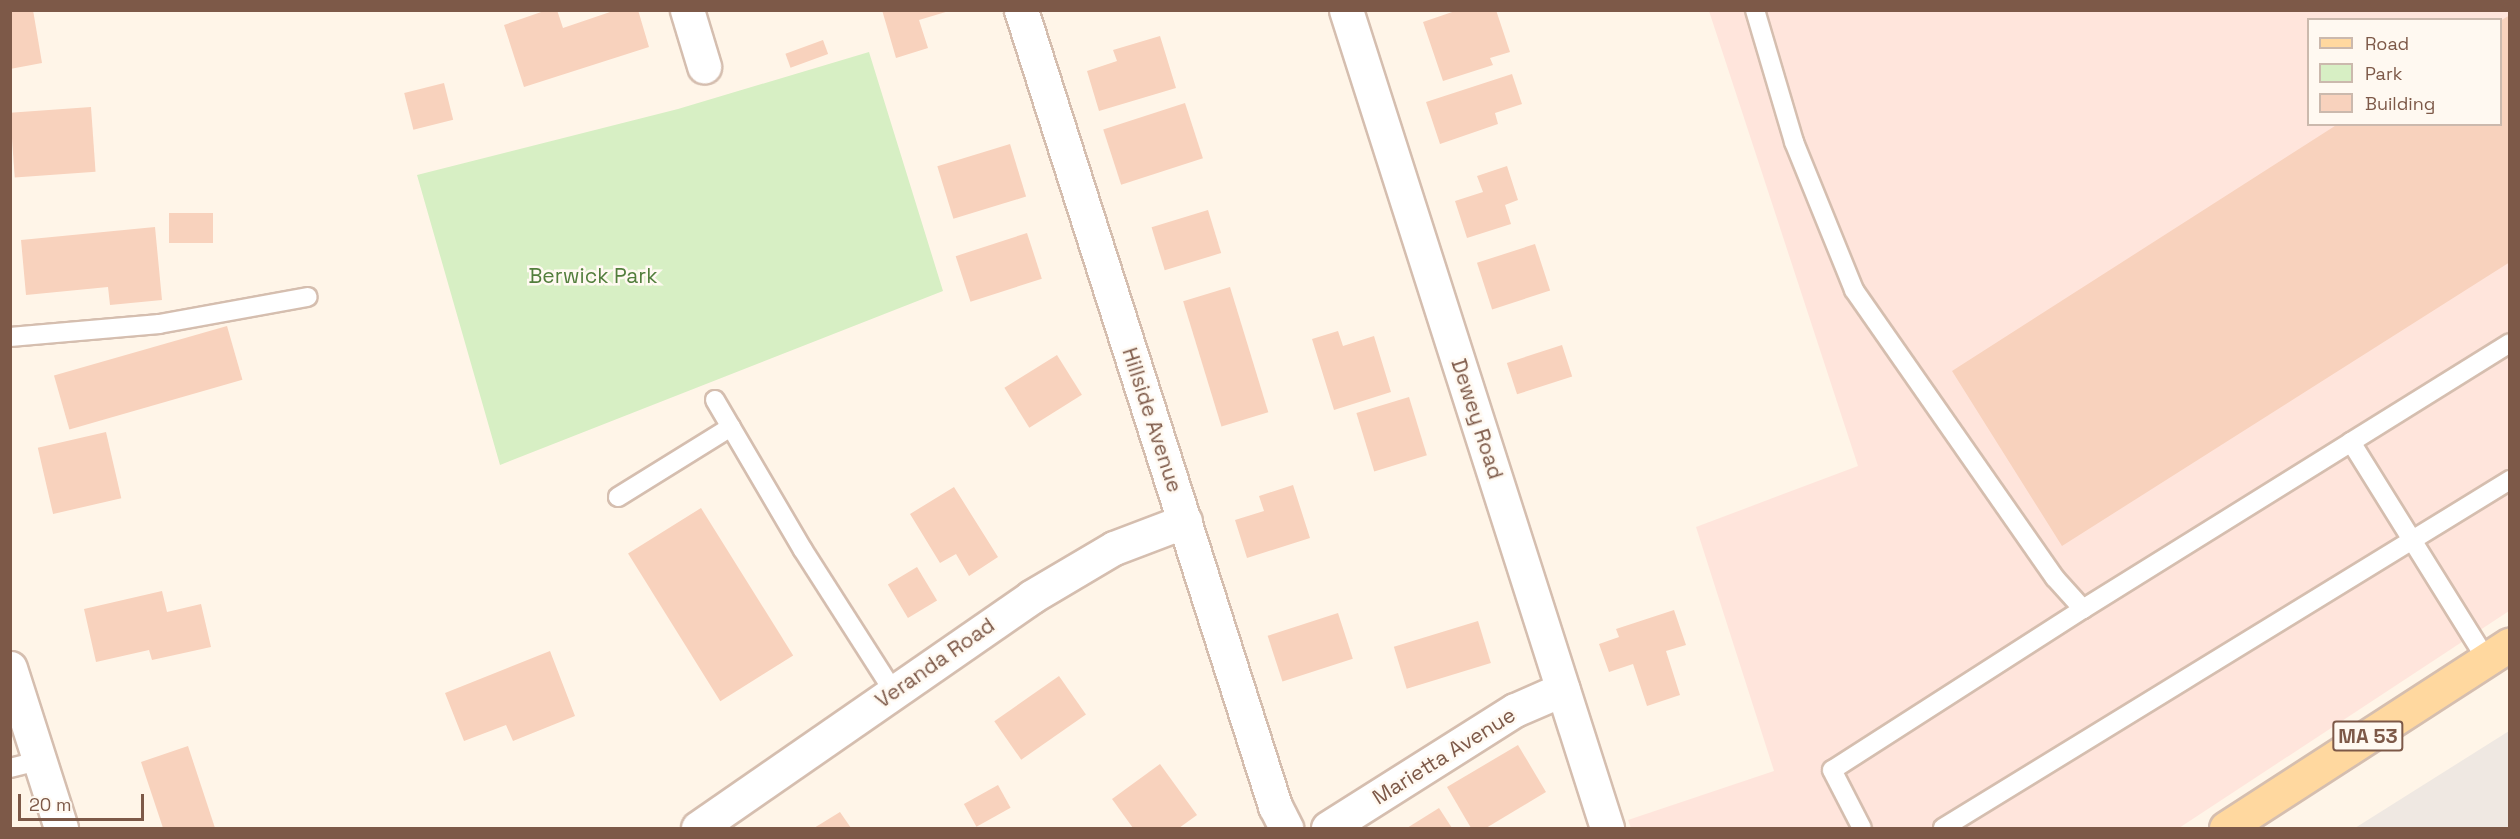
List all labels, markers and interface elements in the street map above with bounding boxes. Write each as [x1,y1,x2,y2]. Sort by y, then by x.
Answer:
legend [2307,18,2502,126]
text: Road [2365,32,2409,55]
text: Park [2365,62,2402,85]
text: Building [2365,92,2435,115]
park label: Berwick Park [528,263,658,289]
street label: Hillside Avenue [1117,344,1187,496]
street label: Dewey Road [1446,356,1508,482]
street label: Veranda Road [871,613,999,713]
street label: Marietta Avenue [1368,702,1520,810]
road number: MA 53 [2332,719,2404,753]
scale bar [21,782,147,820]
text: 20 m [29,793,72,816]

